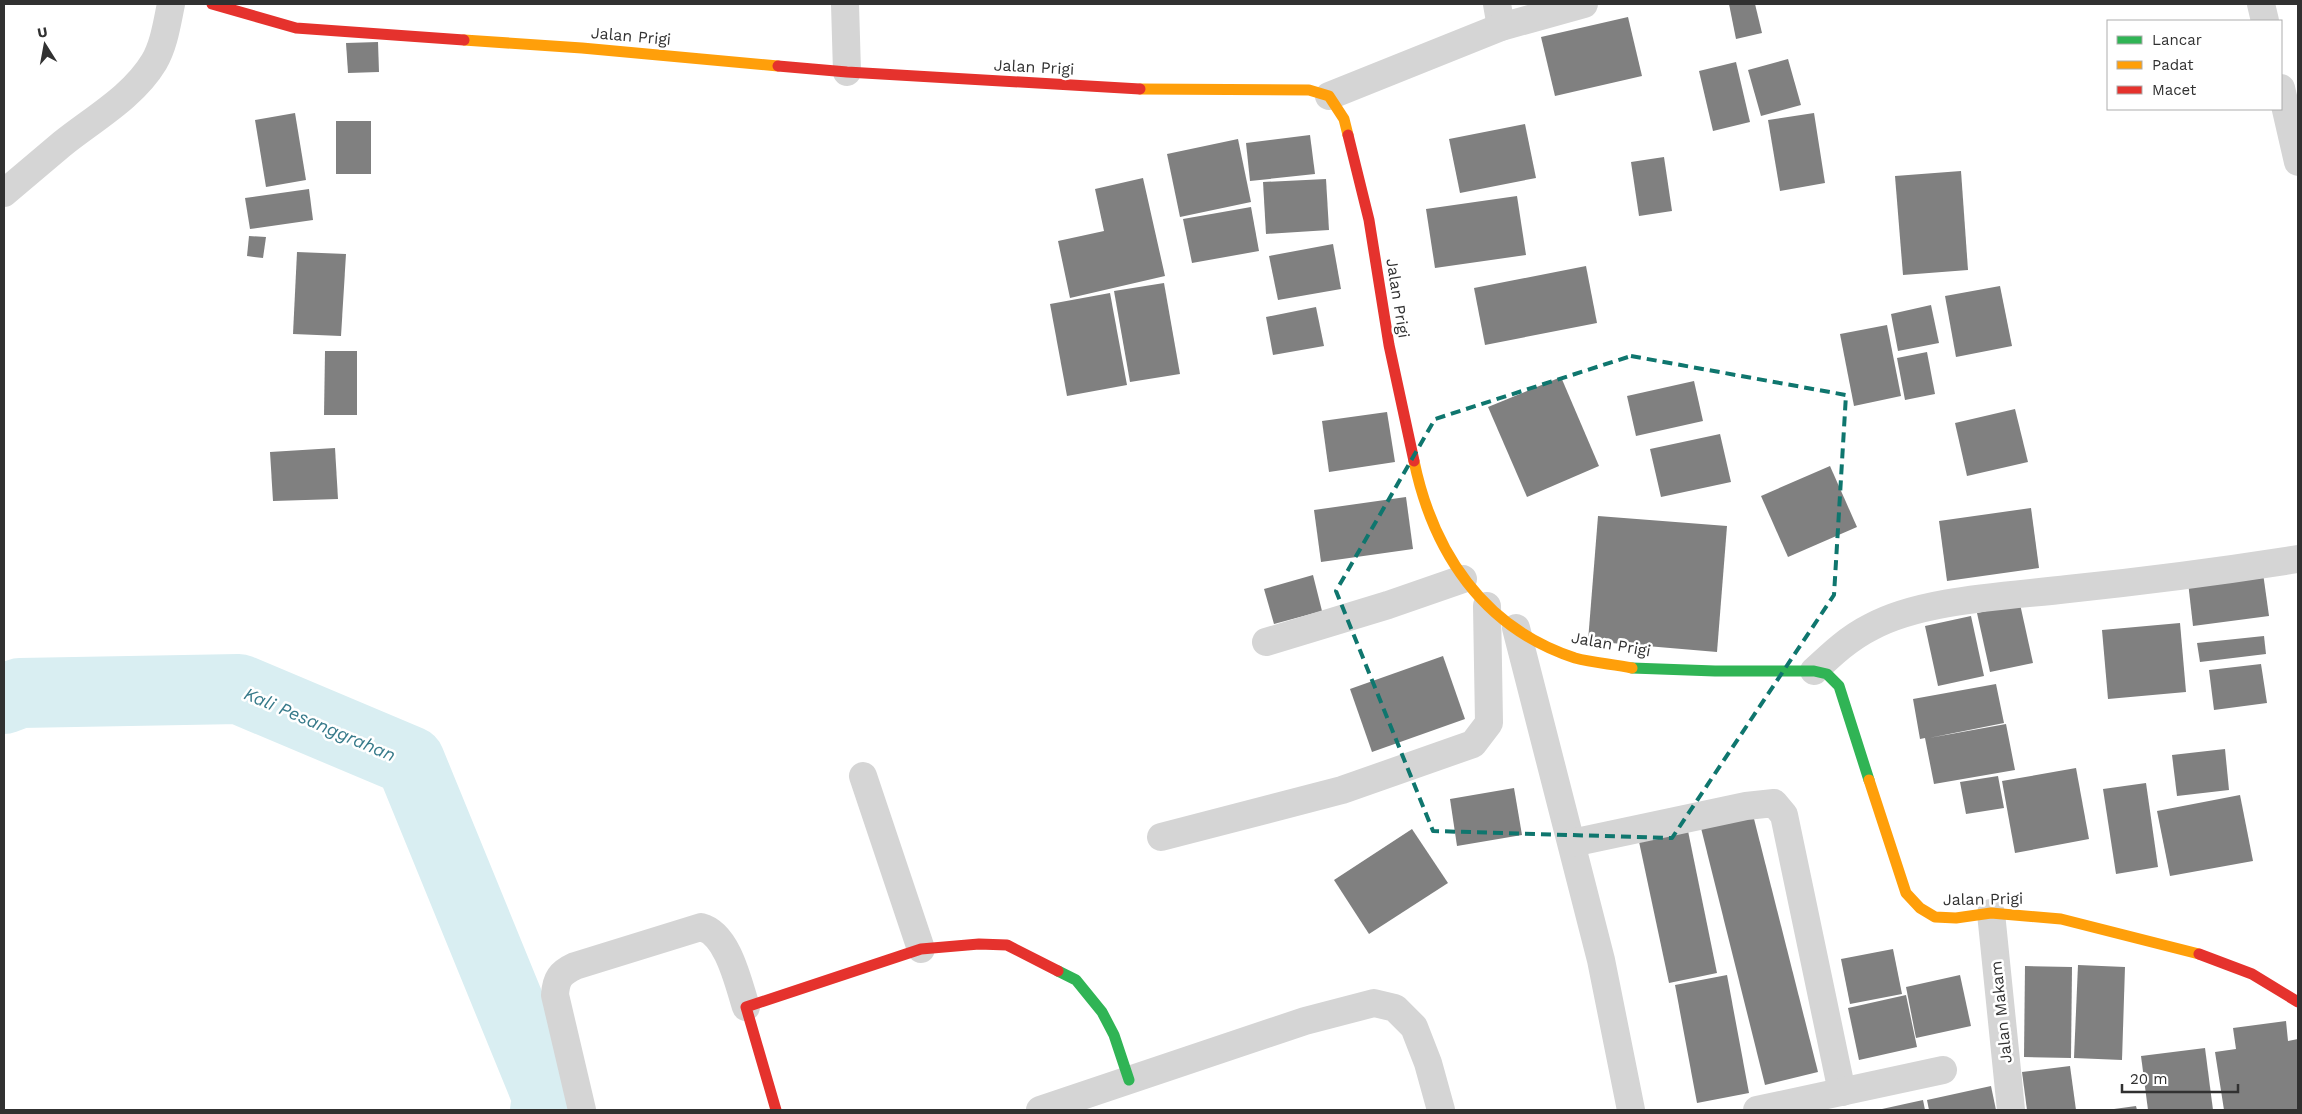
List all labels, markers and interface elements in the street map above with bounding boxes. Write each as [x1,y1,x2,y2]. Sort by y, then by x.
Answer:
north arrow [20,20,70,70]
legend [2107,20,2282,110]
text: U [36,23,49,41]
street label: Jalan Prigi [590,23,672,49]
text: Lancar [2152,31,2202,49]
street label: Jalan Prigi [993,55,1075,79]
text: Padat [2152,56,2194,74]
text: Macet [2152,81,2197,99]
street label: Jalan Prigi [1382,257,1414,339]
street label: Jalan Prigi [1570,628,1652,660]
water label: Kali Pesanggrahan [241,683,399,765]
street label: Jalan Prigi [1943,889,2023,909]
street label: Jalan Makam [1986,960,2016,1064]
scale bar [2122,1062,2238,1094]
text: 20 m [2130,1070,2168,1088]

